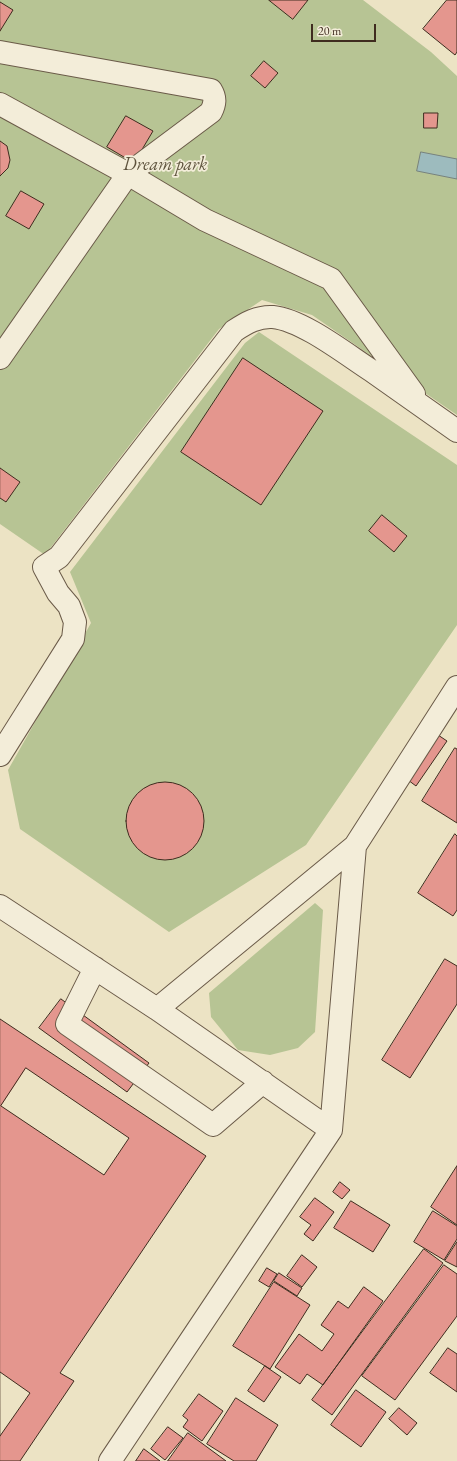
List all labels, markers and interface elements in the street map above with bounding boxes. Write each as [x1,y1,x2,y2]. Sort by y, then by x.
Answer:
scale bar [313,16,378,42]
text: 20 m [318,23,341,39]
park label: Dream park [123,154,207,176]

